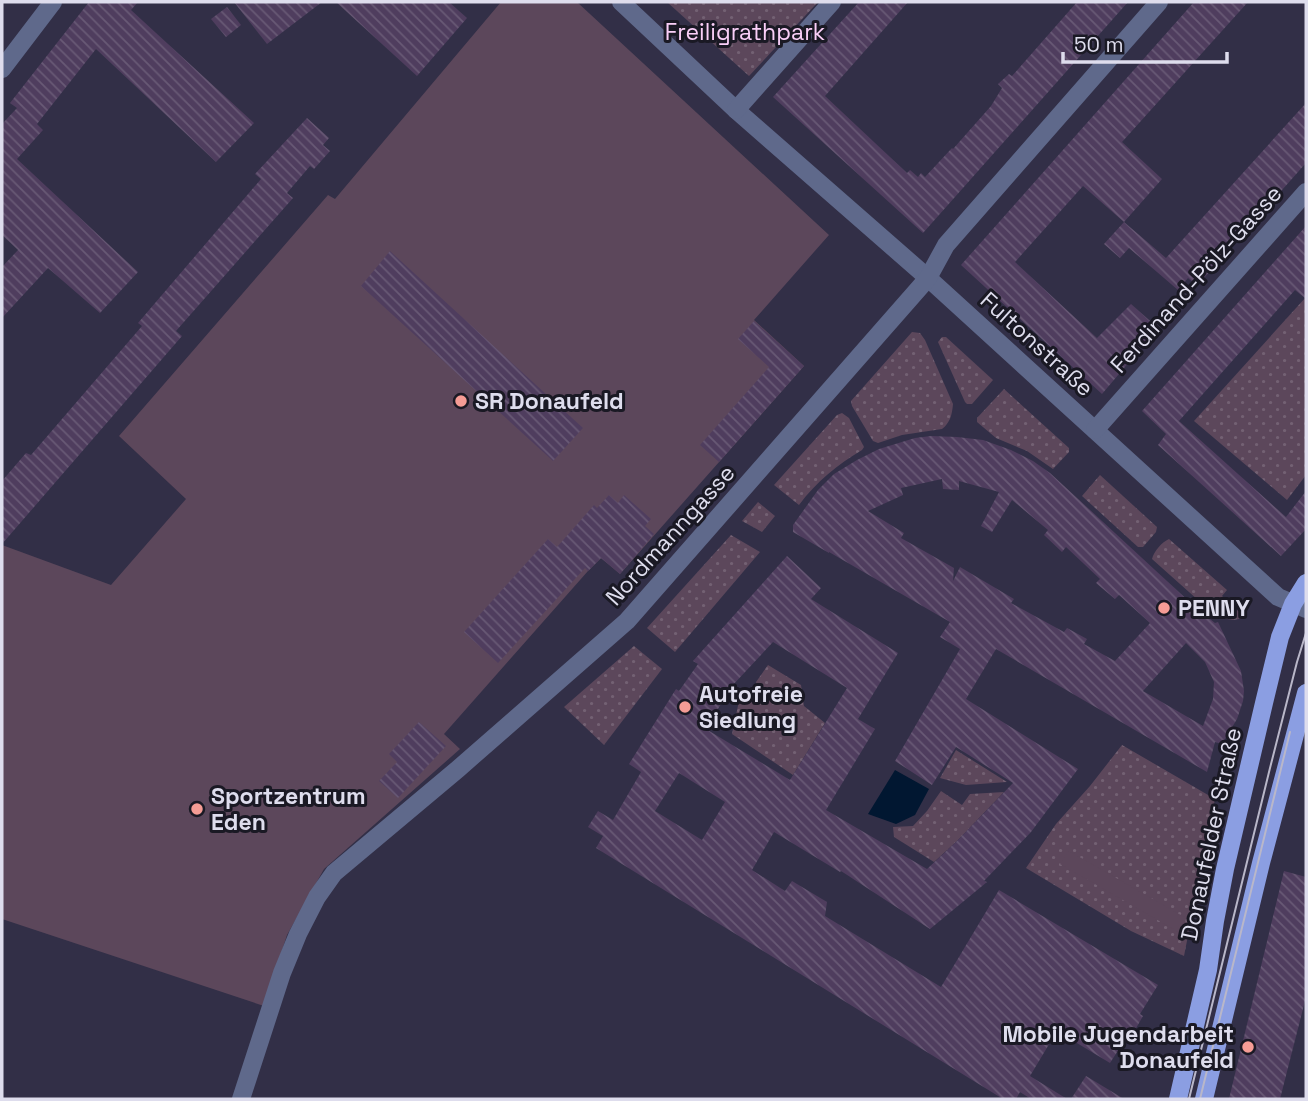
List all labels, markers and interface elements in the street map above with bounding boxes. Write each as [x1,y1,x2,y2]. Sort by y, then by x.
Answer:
park label: Freiligrathpark [665,17,825,47]
scale bar [1063,21,1228,65]
text: 50 m [1074,31,1124,58]
street label: Ferdinand-Pölz-Gasse [1104,179,1288,379]
street label: Fultonstraße [974,285,1100,403]
place label: SR Donaufeld [475,386,624,416]
marker: SR Donaufeld [453,393,469,409]
street label: Nordmanngasse [599,458,741,612]
place label: PENNY [1178,593,1250,623]
marker: PENNY [1156,600,1172,616]
place label: Autofreie Siedlung [699,679,803,735]
marker: Autofreie Siedlung [677,699,693,715]
street label: Donaufelder Straße [1174,725,1248,943]
place label: Sportzentrum Eden [211,781,366,837]
marker: Sportzentrum Eden [189,801,205,817]
place label: Mobile Jugendarbeit Donaufeld [1002,1019,1234,1075]
marker: Mobile Jugendarbeit Donaufeld [1240,1039,1256,1055]

